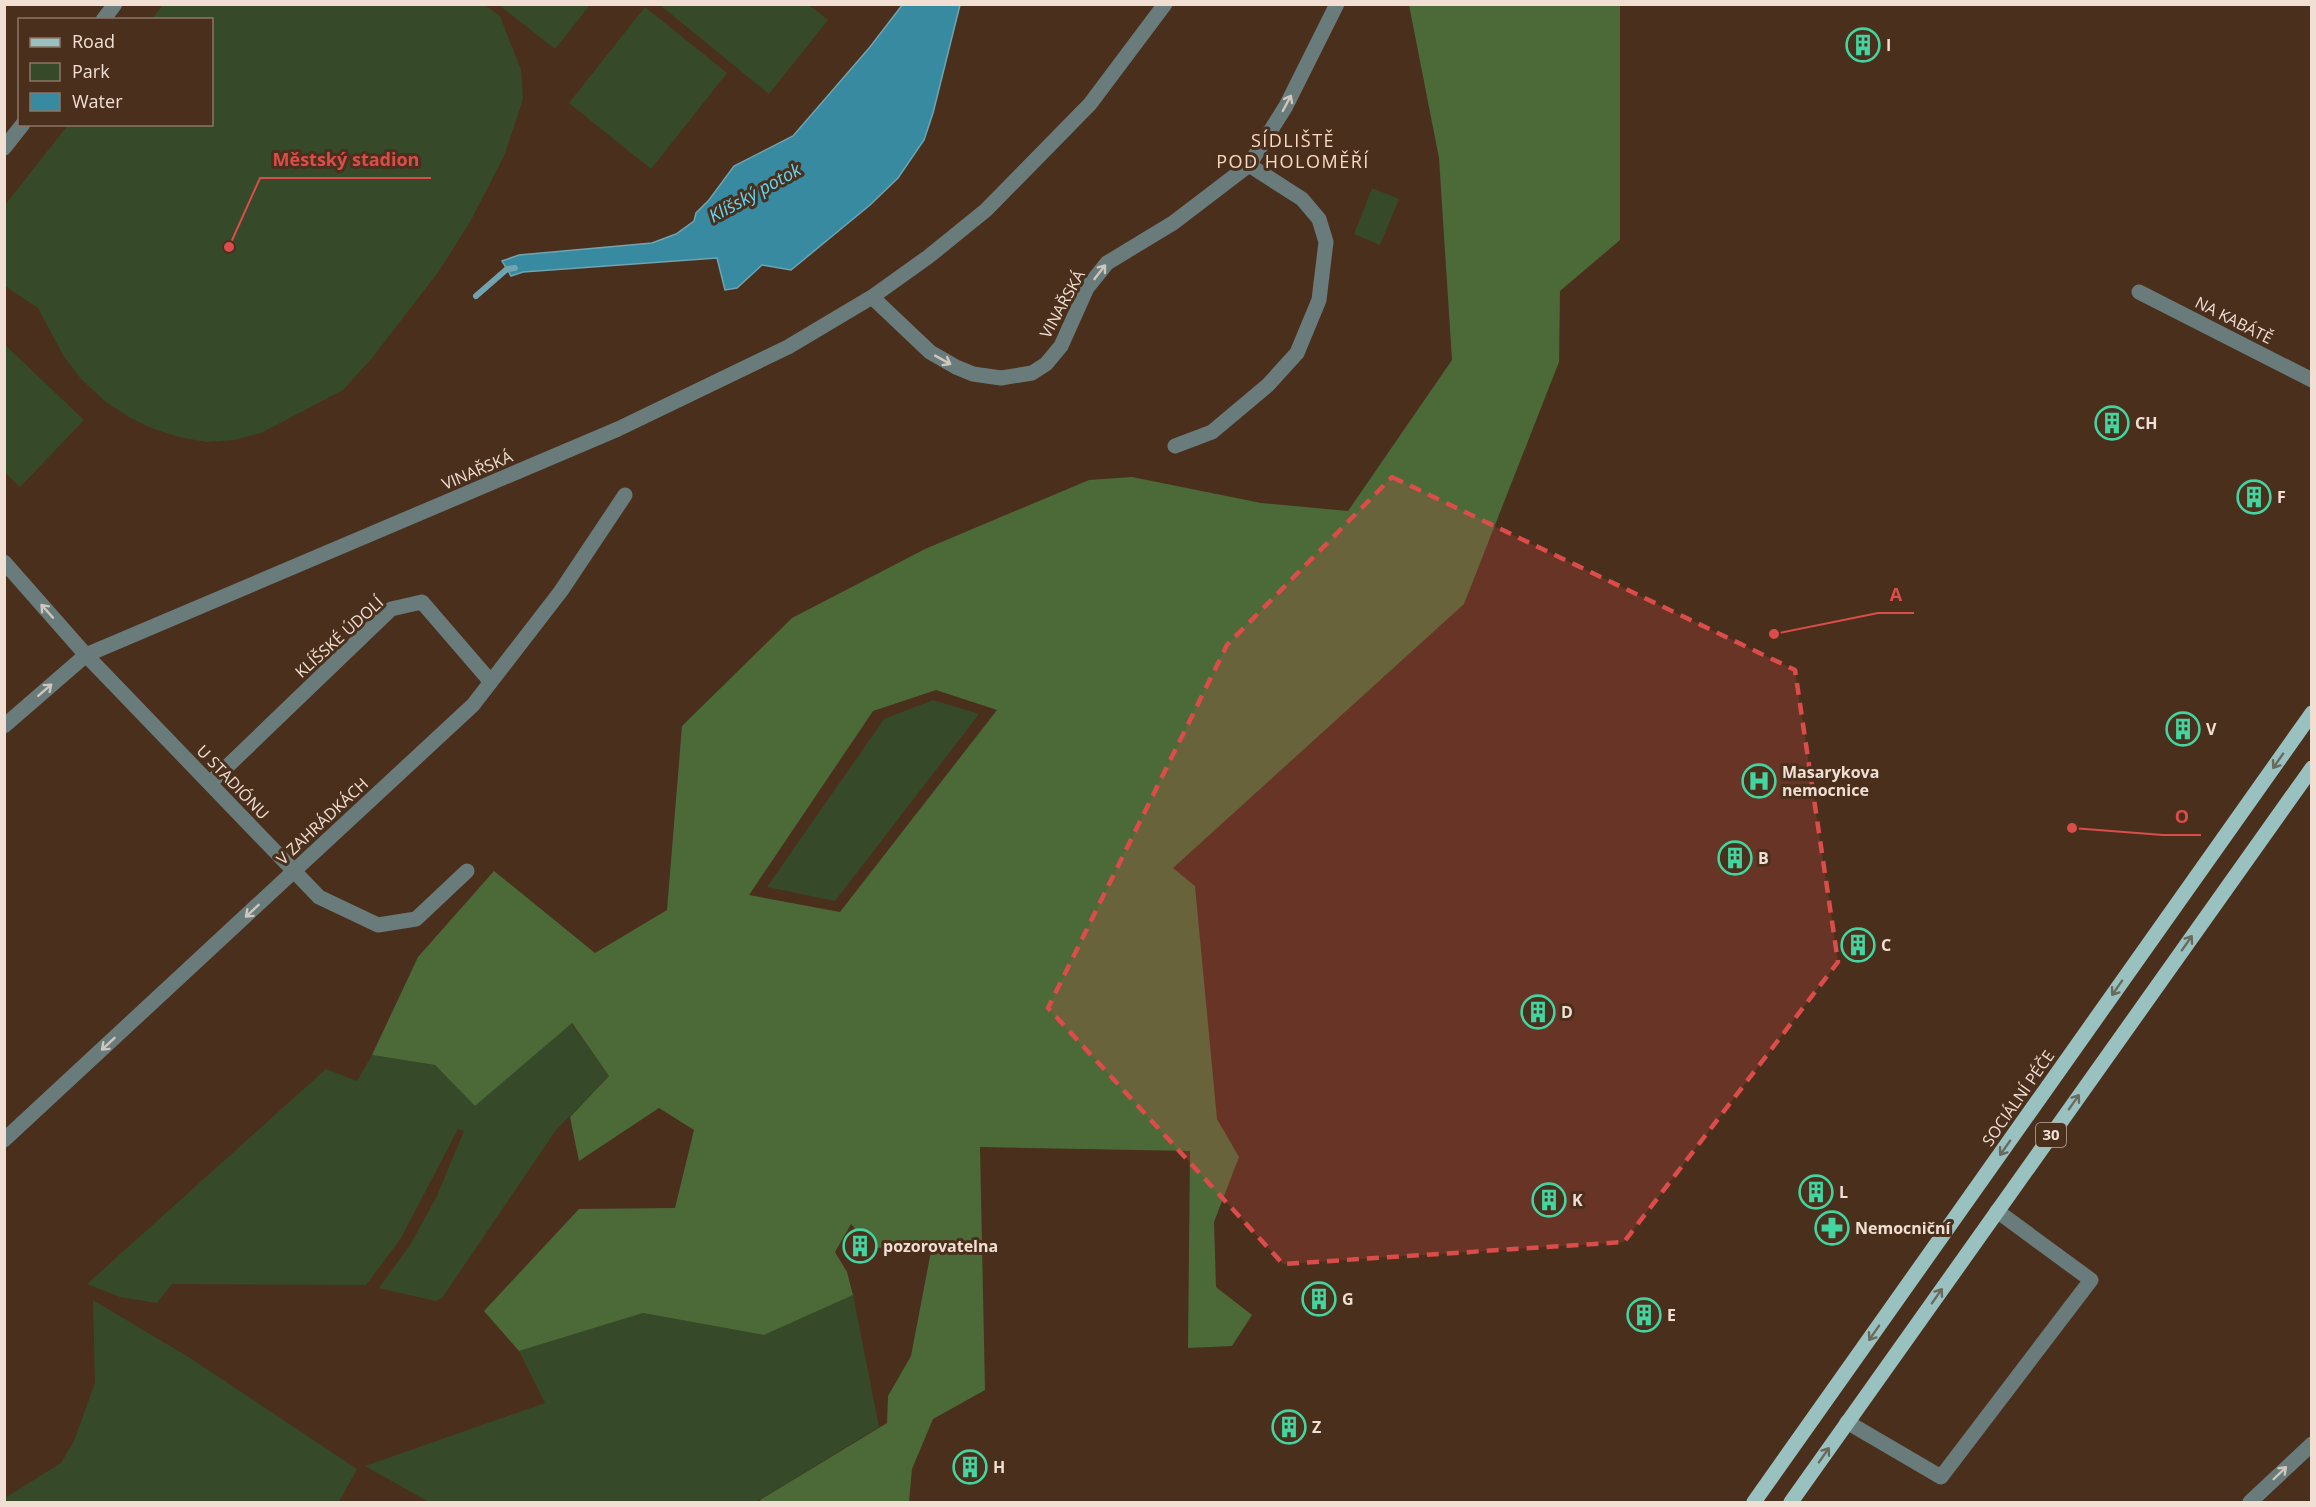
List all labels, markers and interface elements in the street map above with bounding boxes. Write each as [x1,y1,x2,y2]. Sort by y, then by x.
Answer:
legend [18,18,213,126]
building icon: I [1845,27,1881,63]
text: Road [72,29,115,53]
place label: I [1886,34,1891,56]
text: Park [72,59,110,83]
text: Water [72,89,123,113]
one-way arrow [1282,94,1293,112]
district label: SÍDLIŠTĚ POD HOLOMĚŘÍ [1216,128,1370,173]
callout: Městský stadion [260,142,431,178]
text: Městský stadion [273,147,419,171]
water label: Klíšský potok [704,156,806,227]
street label: VINAŘSKÁ [1034,265,1090,342]
one-way arrow [1093,265,1106,281]
street label: NA KABÁTĚ [2191,291,2277,349]
one-way arrow [934,354,951,366]
building icon: CH [2094,405,2130,441]
place label: CH [2135,412,2157,434]
street label: VINAŘSKÁ [438,445,517,495]
building icon: F [2236,479,2272,515]
place label: F [2277,486,2286,508]
callout: A [1878,577,1914,613]
text: A [1890,582,1903,606]
street label: KLÍŠSKÉ ÚDOLÍ [290,591,388,682]
one-way arrow [41,603,54,619]
one-way arrow [38,683,53,697]
building icon: V [2165,711,2201,747]
place label: V [2206,718,2217,740]
street label: U STADIÓNU [192,740,274,824]
one-way arrow [2272,752,2284,768]
place label: Masarykova nemocnice [1782,761,1879,801]
hospital icon: Masarykova nemocnice [1741,763,1777,799]
street label: V ZAHRÁDKÁCH [271,773,373,869]
callout: O [2163,799,2201,835]
text: O [2175,804,2189,828]
building icon: B [1717,840,1753,876]
place label: B [1758,847,1769,869]
one-way arrow [244,904,259,918]
building icon: C [1840,927,1876,963]
place label: C [1881,934,1891,956]
one-way arrow [2181,936,2193,952]
one-way arrow [2111,980,2123,996]
building icon: D [1520,994,1556,1030]
place label: D [1561,1001,1573,1023]
one-way arrow [101,1036,116,1051]
street label: SOCIÁLNÍ PÉČE [1977,1046,2059,1150]
one-way arrow [2068,1095,2080,1111]
road number: 30 [2036,1123,2066,1147]
one-way arrow [1999,1139,2011,1156]
building icon: L [1798,1174,1834,1210]
place label: L [1839,1181,1848,1203]
building icon: K [1531,1182,1567,1218]
place label: K [1572,1189,1583,1211]
pharmacy icon: Nemocniční [1814,1210,1850,1246]
place label: Nemocniční [1855,1217,1951,1239]
building icon: pozorovatelna [842,1228,878,1264]
place label: pozorovatelna [883,1235,998,1257]
building icon: G [1301,1281,1337,1317]
place label: G [1342,1288,1354,1310]
one-way arrow [1931,1288,1943,1304]
building icon: E [1626,1297,1662,1333]
place label: E [1667,1304,1676,1326]
one-way arrow [1868,1324,1880,1340]
building icon: Z [1271,1409,1307,1445]
place label: Z [1312,1416,1321,1438]
one-way arrow [1818,1447,1830,1463]
building icon: H [952,1449,988,1485]
place label: H [993,1456,1005,1478]
one-way arrow [2273,1466,2288,1480]

